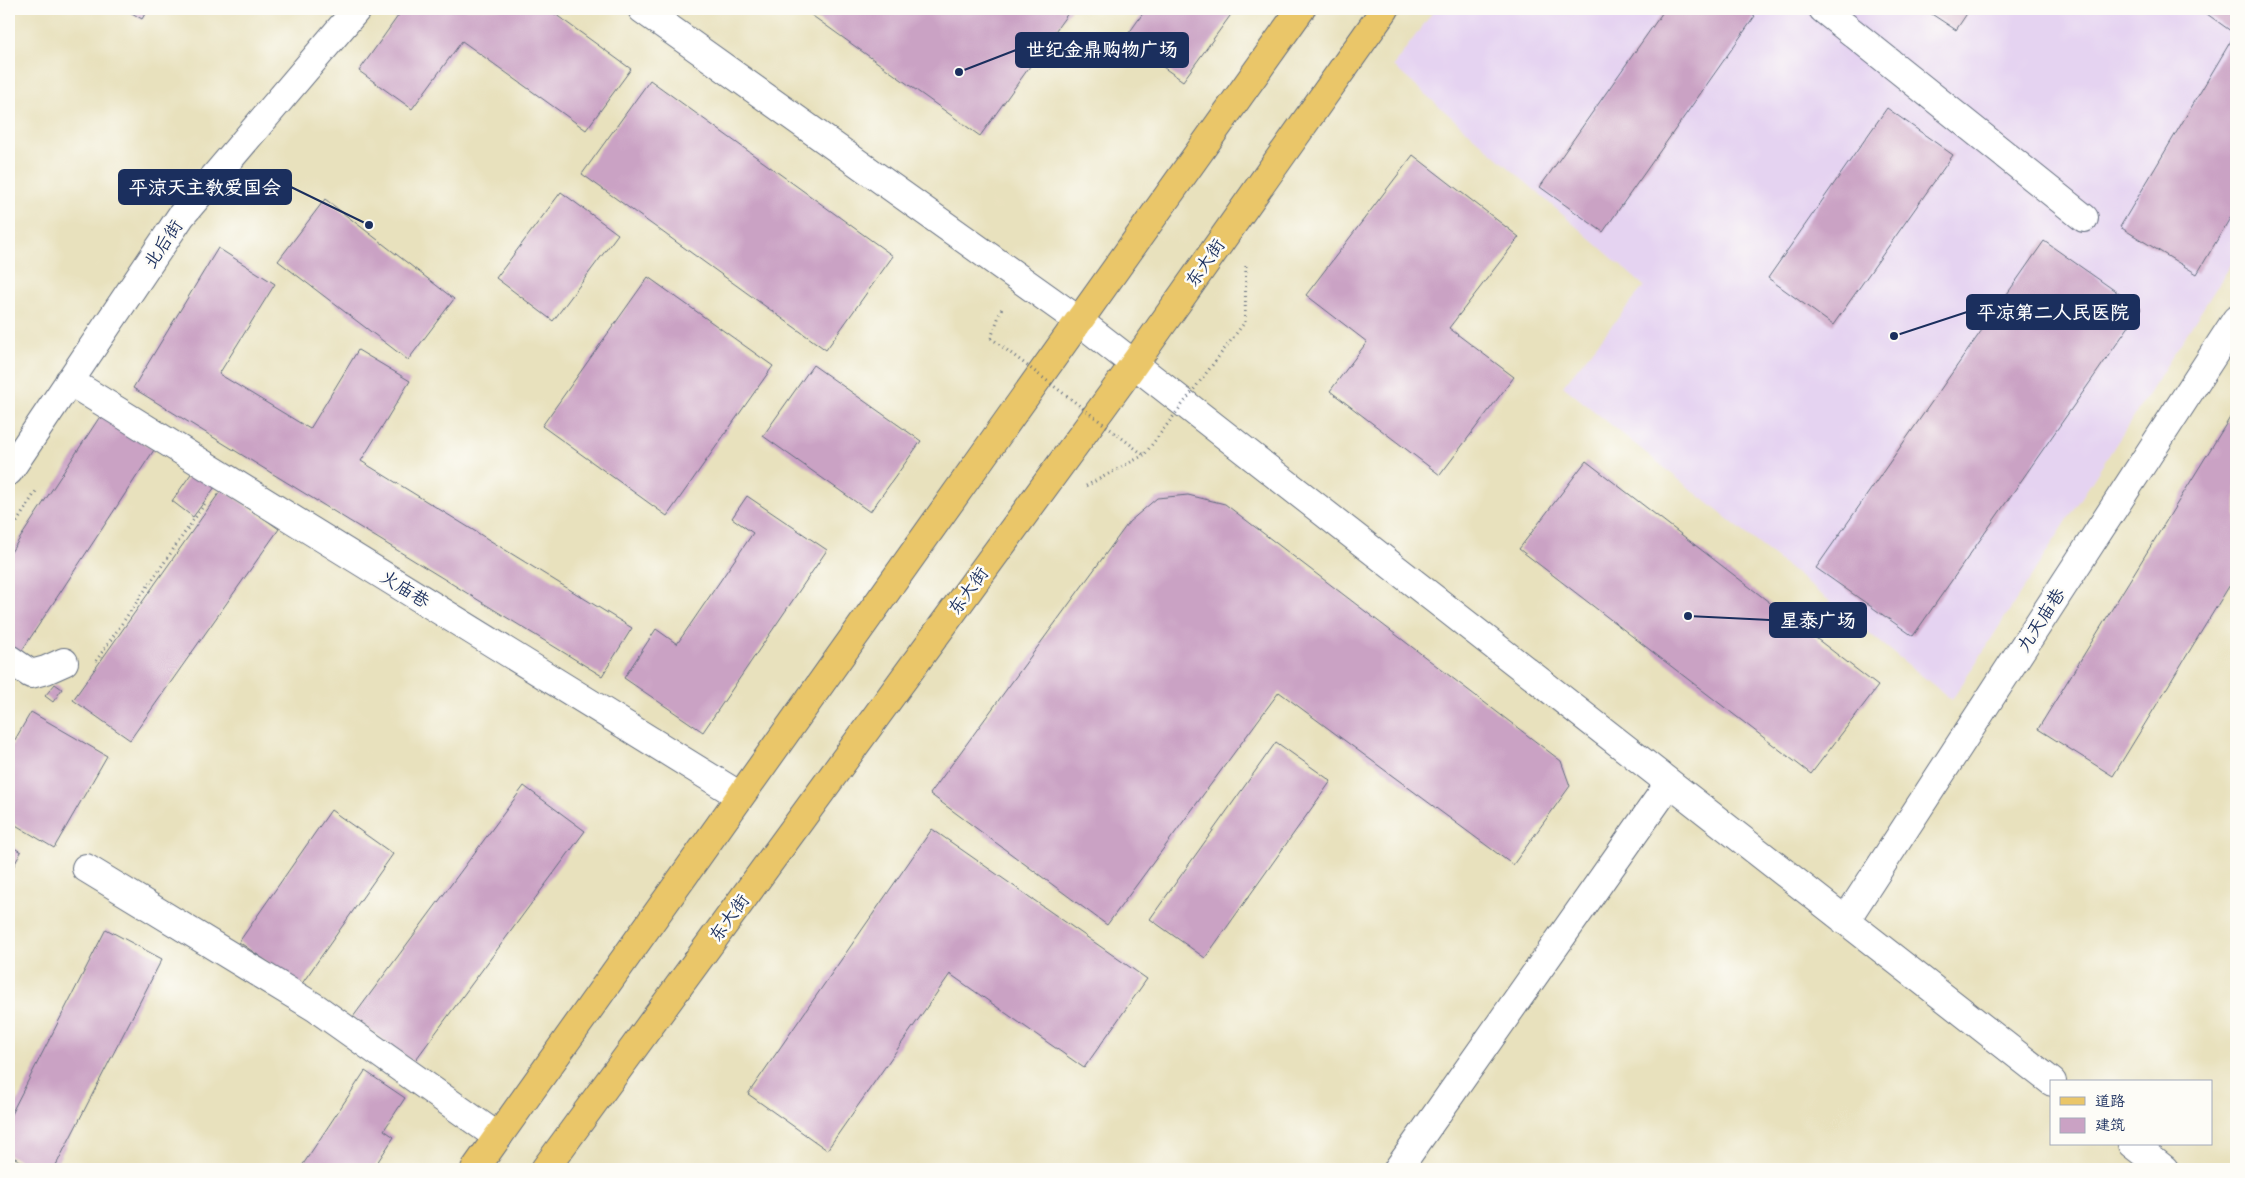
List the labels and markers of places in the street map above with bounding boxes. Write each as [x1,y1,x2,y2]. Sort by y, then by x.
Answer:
callout: 世纪金鼎购物广场 [1016,33,1188,67]
callout: 平涼天主教爱国会 [119,170,291,204]
callout: 平凉第二人民医院 [1967,295,2139,329]
callout: 星泰广场 [1770,603,1866,637]

